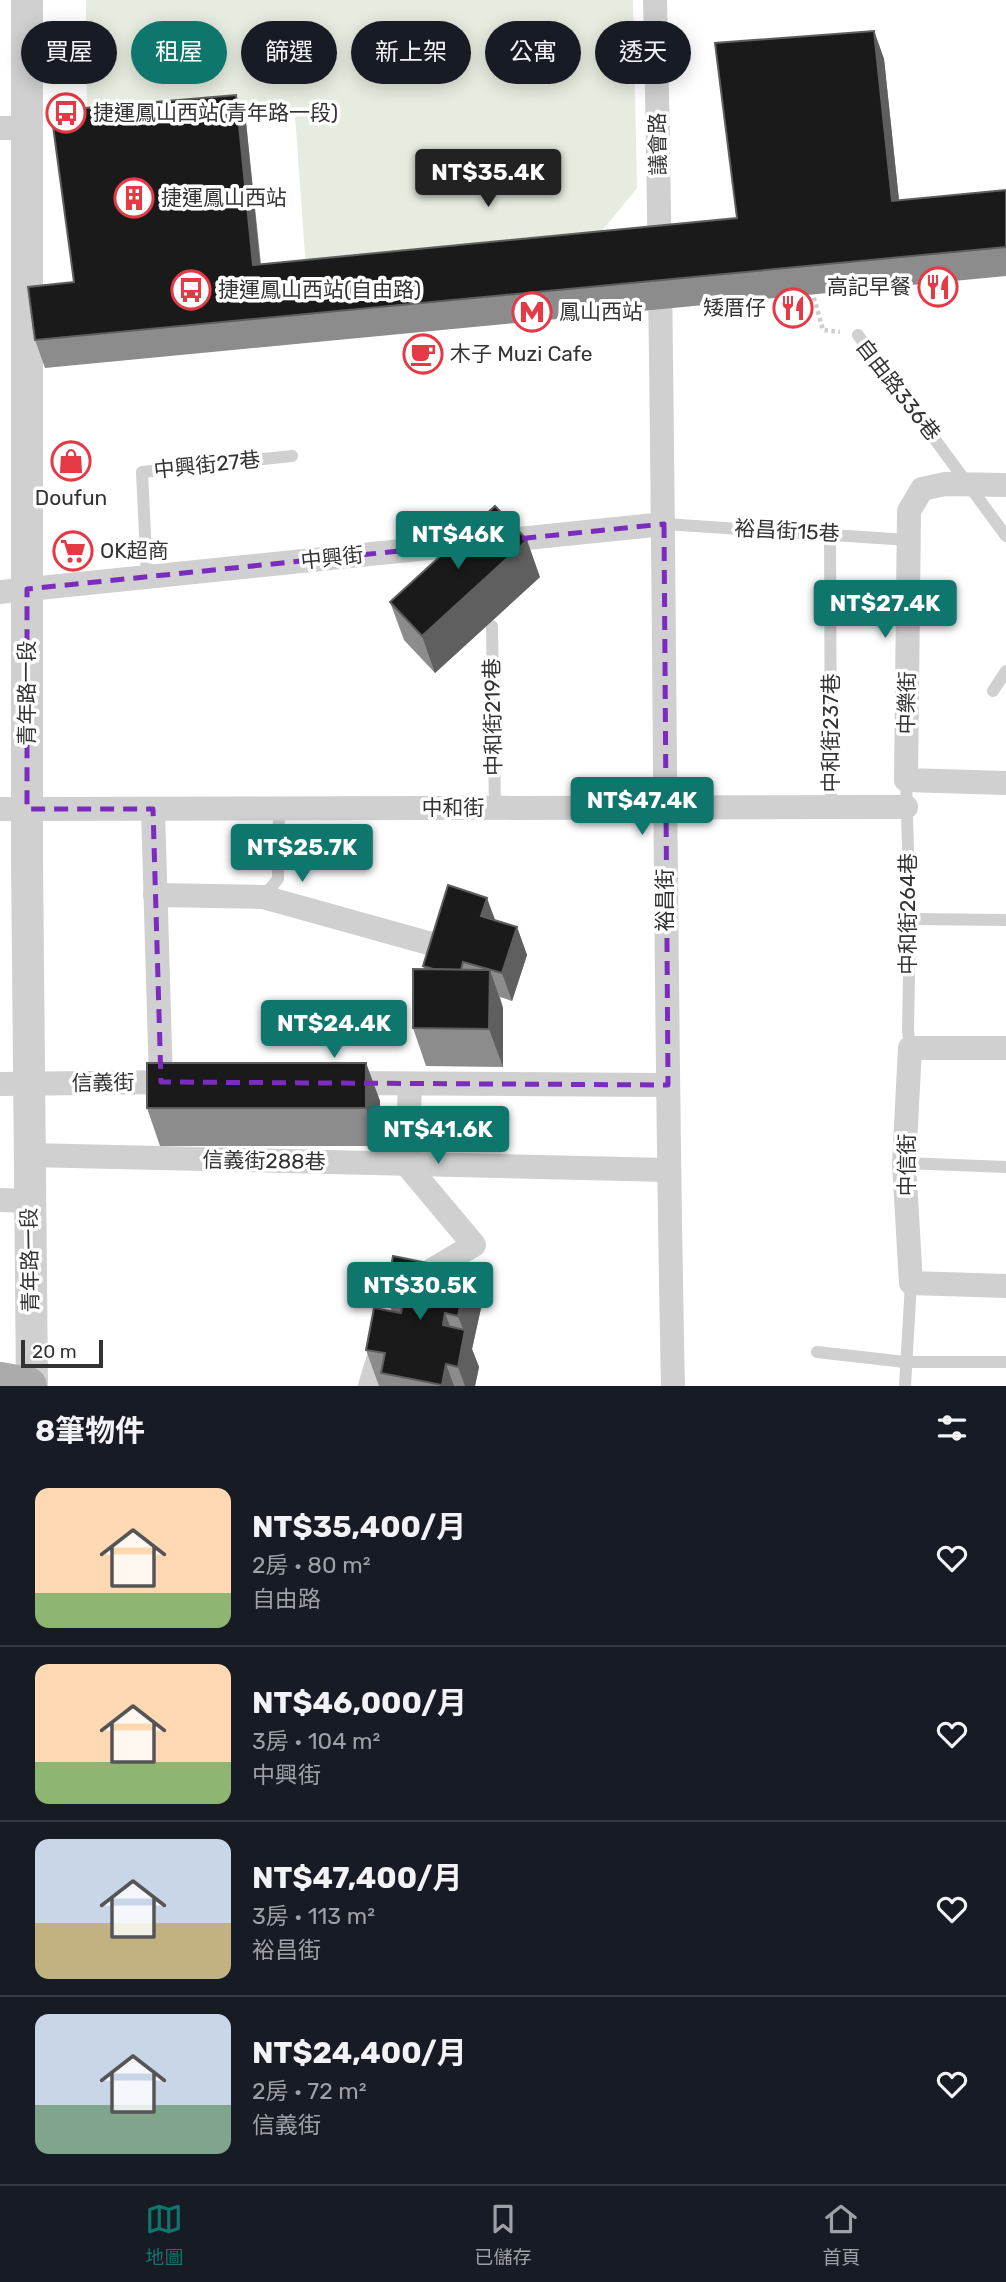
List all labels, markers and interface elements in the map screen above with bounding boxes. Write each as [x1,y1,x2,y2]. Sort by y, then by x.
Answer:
chip: 買屋 [21,21,117,84]
chip: 租屋 [131,21,227,84]
chip: 篩選 [241,21,337,84]
chip: 新上架 [351,21,471,84]
chip: 公寓 [485,21,581,84]
chip: 透天 [595,21,691,84]
bus stop icon: 捷運鳳山西站(青年路一段) [45,92,87,134]
place label: 捷運鳳山西站(青年路一段) [93,100,338,125]
street label: 議會路 [644,112,671,176]
pin: NT$35.4K [416,150,560,209]
text: NT$35.4K [431,158,545,186]
building icon: 捷運鳳山西站 [113,177,155,219]
place label: 捷運鳳山西站 [161,185,287,210]
restaurant icon: 高記早餐 [917,266,959,308]
bus stop icon: 捷運鳳山西站(自由路) [170,269,212,311]
place label: 高記早餐 [827,274,911,299]
place label: 捷運鳳山西站(自由路) [218,277,421,302]
restaurant icon: 矮厝仔 [772,287,814,329]
metro station icon: 鳳山西站 [511,291,553,333]
place label: 矮厝仔 [703,295,766,320]
place label: 鳳山西站 [559,299,643,324]
cafe icon: 木子 Muzi Cafe [402,333,444,375]
street label: 自由路336巷 [851,334,946,445]
place label: 木子 Muzi Cafe [450,341,593,366]
shop icon: Doufun [50,440,92,482]
street label: 中興街27巷 [152,446,262,483]
place label: Doufun [35,485,107,510]
pin: NT$46K [401,512,515,571]
street label: 裕昌街15巷 [734,515,840,546]
text: NT$46K [412,520,504,548]
supermarket icon: OK超商 [52,530,94,572]
place label: OK超商 [100,538,169,563]
street label: 中興街 [299,542,365,573]
pin: NT$27.4K [813,580,957,640]
text: NT$27.4K [830,589,940,617]
street label: 青年路一段 [14,641,39,746]
street label: 中和街219巷 [479,658,506,776]
street label: 中樂街 [893,671,920,735]
street label: 中和街237巷 [818,673,843,793]
pin: NT$47.4K [570,778,714,837]
text: NT$47.4K [587,786,697,814]
street label: 中和街 [422,795,485,820]
pin: NT$25.7K [230,824,374,884]
text: NT$25.7K [247,833,357,861]
street label: 中和街264巷 [895,853,920,975]
street label: 裕昌街 [652,869,677,932]
pin: NT$24.4K [262,1000,406,1060]
text: NT$24.4K [277,1009,391,1037]
street label: 信義街 [71,1069,135,1096]
pin: NT$41.6K [366,1106,510,1166]
text: NT$41.6K [383,1115,493,1143]
street label: 中信街 [894,1134,919,1197]
street label: 信義街288巷 [202,1147,326,1174]
street label: 青年路一段 [16,1207,43,1313]
pin: NT$30.5K [348,1262,492,1322]
text: NT$30.5K [363,1271,477,1299]
scale bar [21,1337,103,1369]
text: 20 m [32,1340,77,1363]
icon: filters [933,1409,971,1447]
text: 8筆物件 [35,1413,145,1449]
text: NT$35,400/月 [252,1509,466,1545]
icon: home [91,1516,175,1600]
icon: heart [933,1539,971,1577]
text: 2房 · 80 m² [252,1551,371,1579]
text: 自由路 [252,1585,321,1613]
text: NT$46,000/月 [252,1685,467,1721]
icon: home [91,1692,175,1776]
icon: heart [933,1715,971,1753]
text: 3房 · 104 m² [252,1727,380,1755]
text: 中興街 [252,1761,321,1789]
text: NT$47,400/月 [252,1860,462,1896]
icon: home [91,1867,175,1951]
icon: heart [933,1890,971,1928]
text: 3房 · 113 m² [252,1902,375,1930]
text: 裕昌街 [252,1936,321,1964]
text: NT$24,400/月 [252,2035,467,2071]
icon: home [91,2042,175,2126]
icon: heart [933,2065,971,2103]
text: 2房 · 72 m² [252,2077,367,2105]
text: 信義街 [252,2111,321,2139]
tab: 地圖 [145,2200,184,2269]
tab: 已儲存 [474,2200,532,2269]
tab: 首頁 [822,2200,861,2269]

